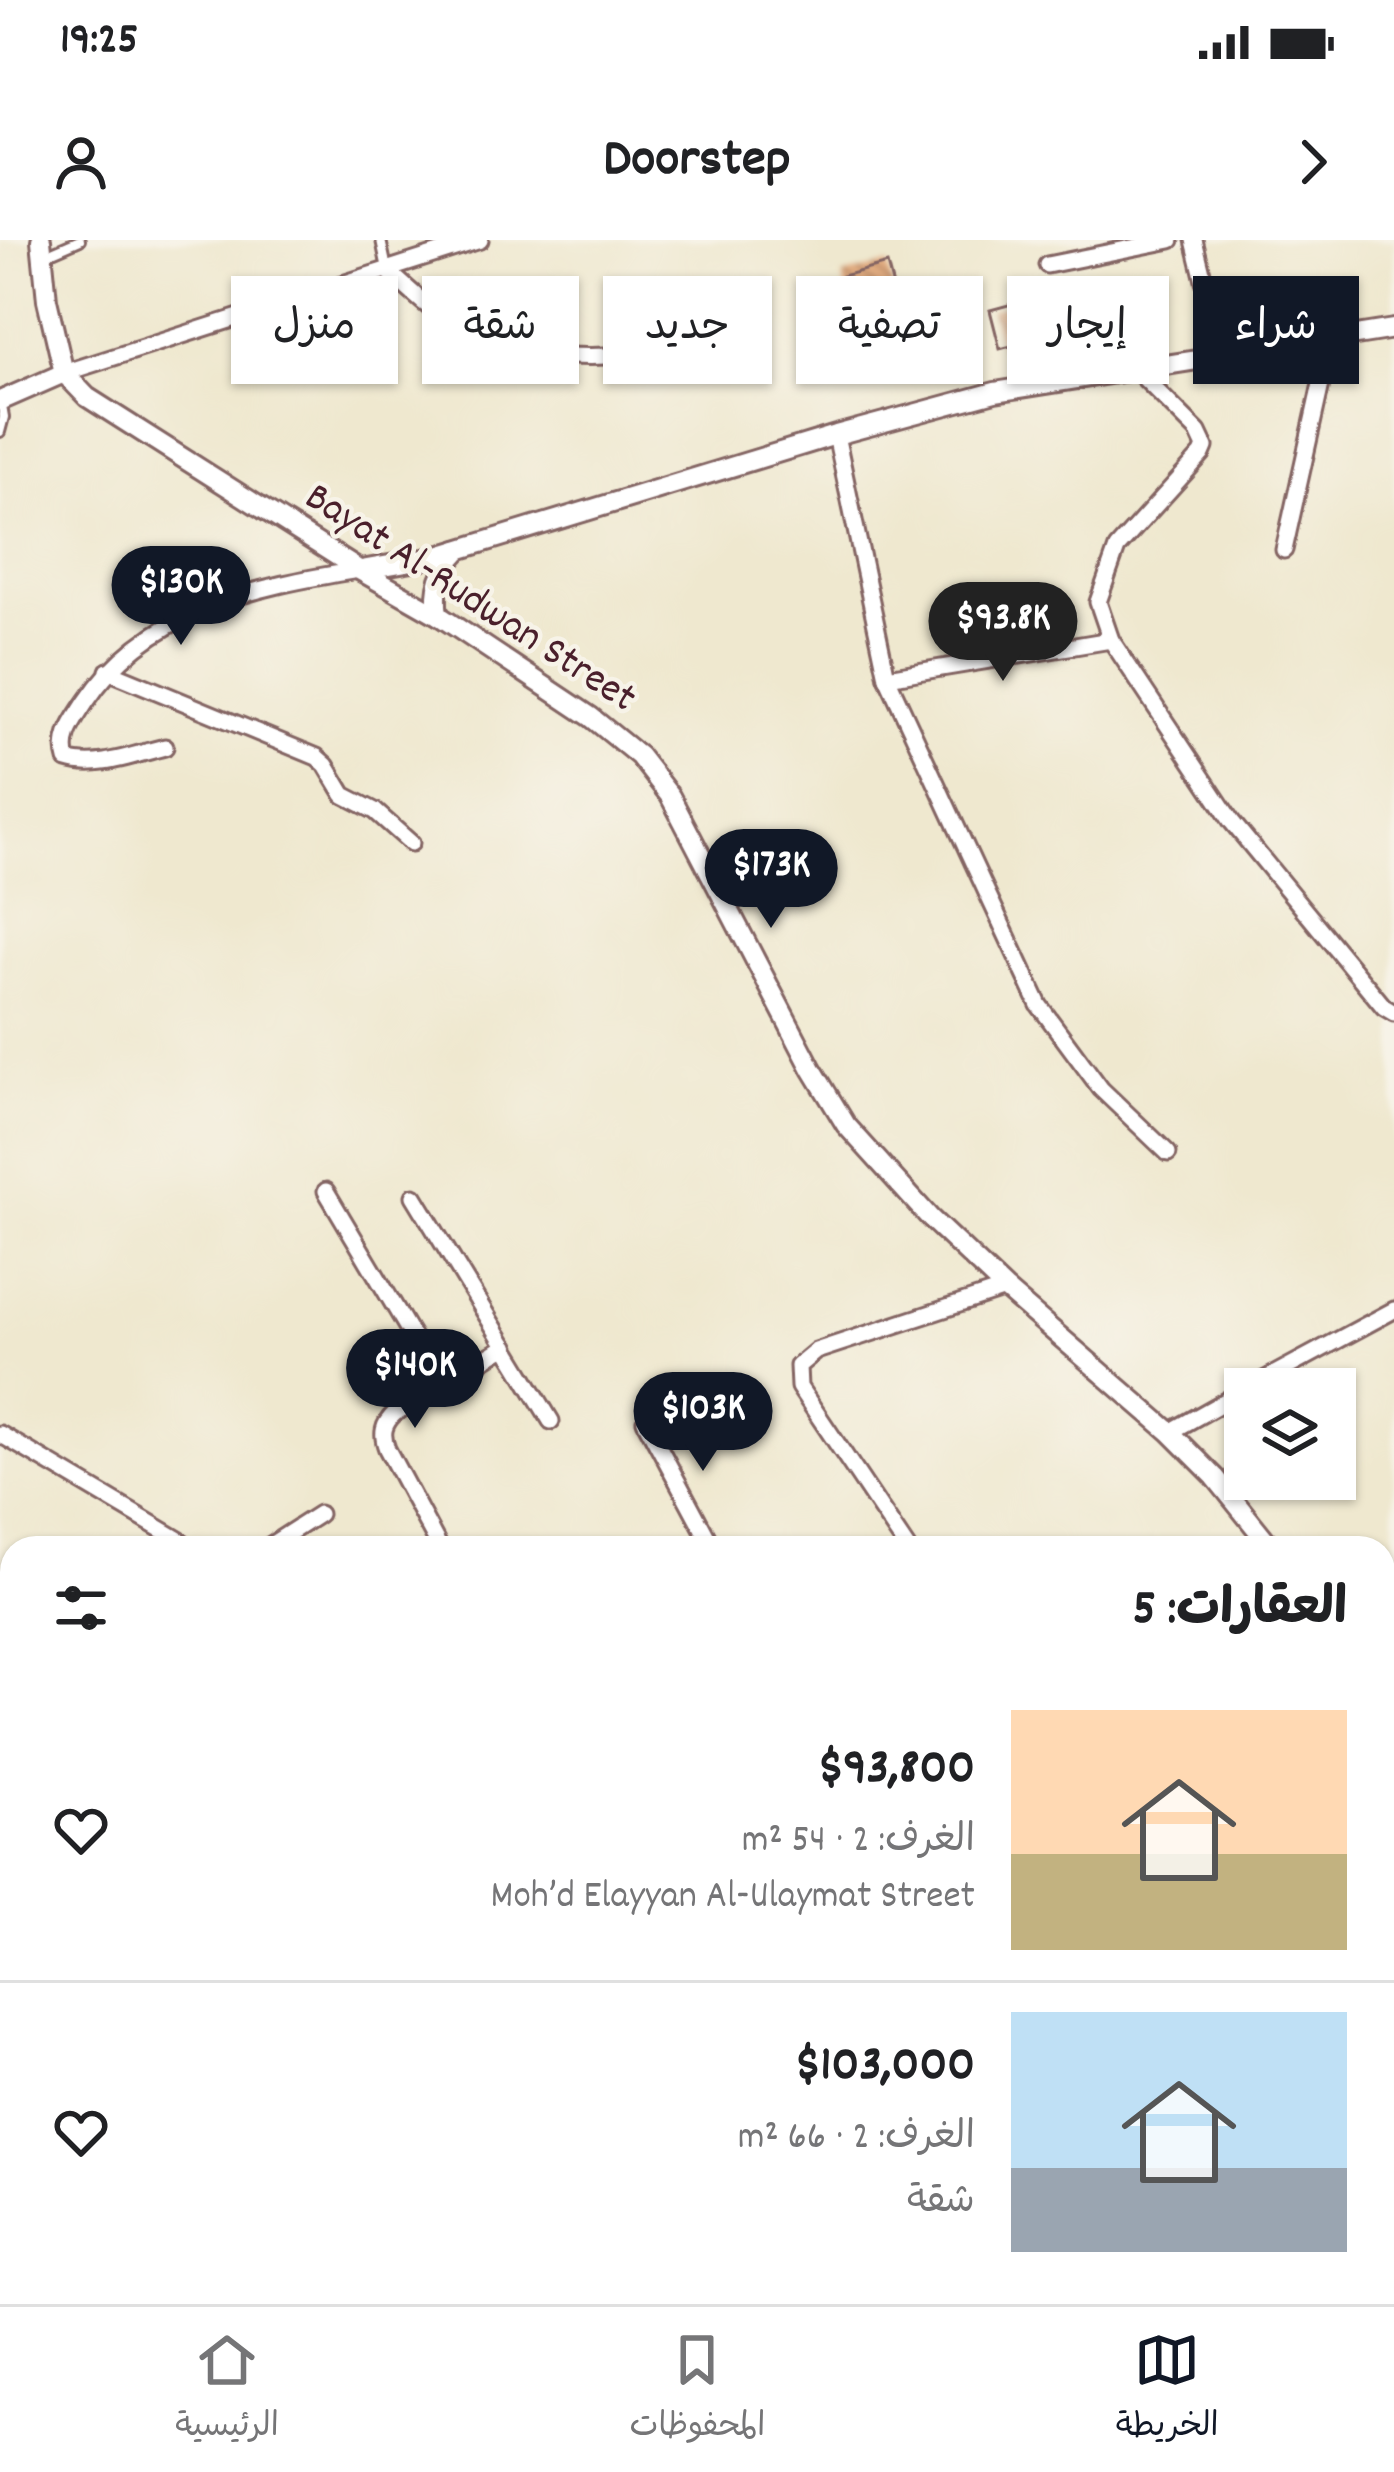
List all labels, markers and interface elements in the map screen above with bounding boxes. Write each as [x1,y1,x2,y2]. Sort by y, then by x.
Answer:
text: 19:25 [60,10,138,74]
text: Doorstep [603,124,791,201]
icon: person [48,129,114,195]
icon: forward [1280,129,1346,195]
chip: منزل [231,276,398,384]
chip: شقة [422,276,579,384]
chip: جديد [603,276,772,384]
chip: تصفية [796,276,983,384]
chip: إيجار [1007,276,1169,384]
chip: شراء [1193,276,1359,384]
street label: Bayat Al-Rudwan Street [291,470,647,730]
pin: $130K [97,546,265,648]
text: $130K [139,557,223,612]
pin: $93.8K [905,582,1101,684]
text: $93.8K [955,593,1051,648]
pin: $173K [687,829,855,931]
text: $173K [732,840,810,895]
pin: $140K [331,1329,499,1431]
text: $140K [373,1340,457,1395]
map controls [1224,1368,1356,1500]
button: layers [1224,1368,1356,1500]
pin: $103K [619,1372,787,1474]
text: $103K [661,1383,745,1438]
icon: filters [48,1575,114,1641]
text: العقارات: 5 [1132,1576,1347,1648]
text: $93,800 [817,1735,975,1807]
icon: home [1107,1758,1251,1902]
icon: heart [48,1797,114,1863]
text: الغرف: 2 · 54 m² [742,1815,975,1870]
text: Moh’d Elayyan Al-Ulaymat Street [491,1871,975,1926]
text: $103,000 [794,2032,975,2104]
icon: home [1107,2060,1251,2204]
icon: heart [48,2099,114,2165]
text: الغرف: 2 · 66 m² [738,2112,975,2167]
text: شقة [907,2176,975,2231]
tab: الرئيسية [175,2327,279,2453]
tab: المحفوظات [629,2327,765,2453]
tab: الخريطة [1116,2327,1219,2453]

